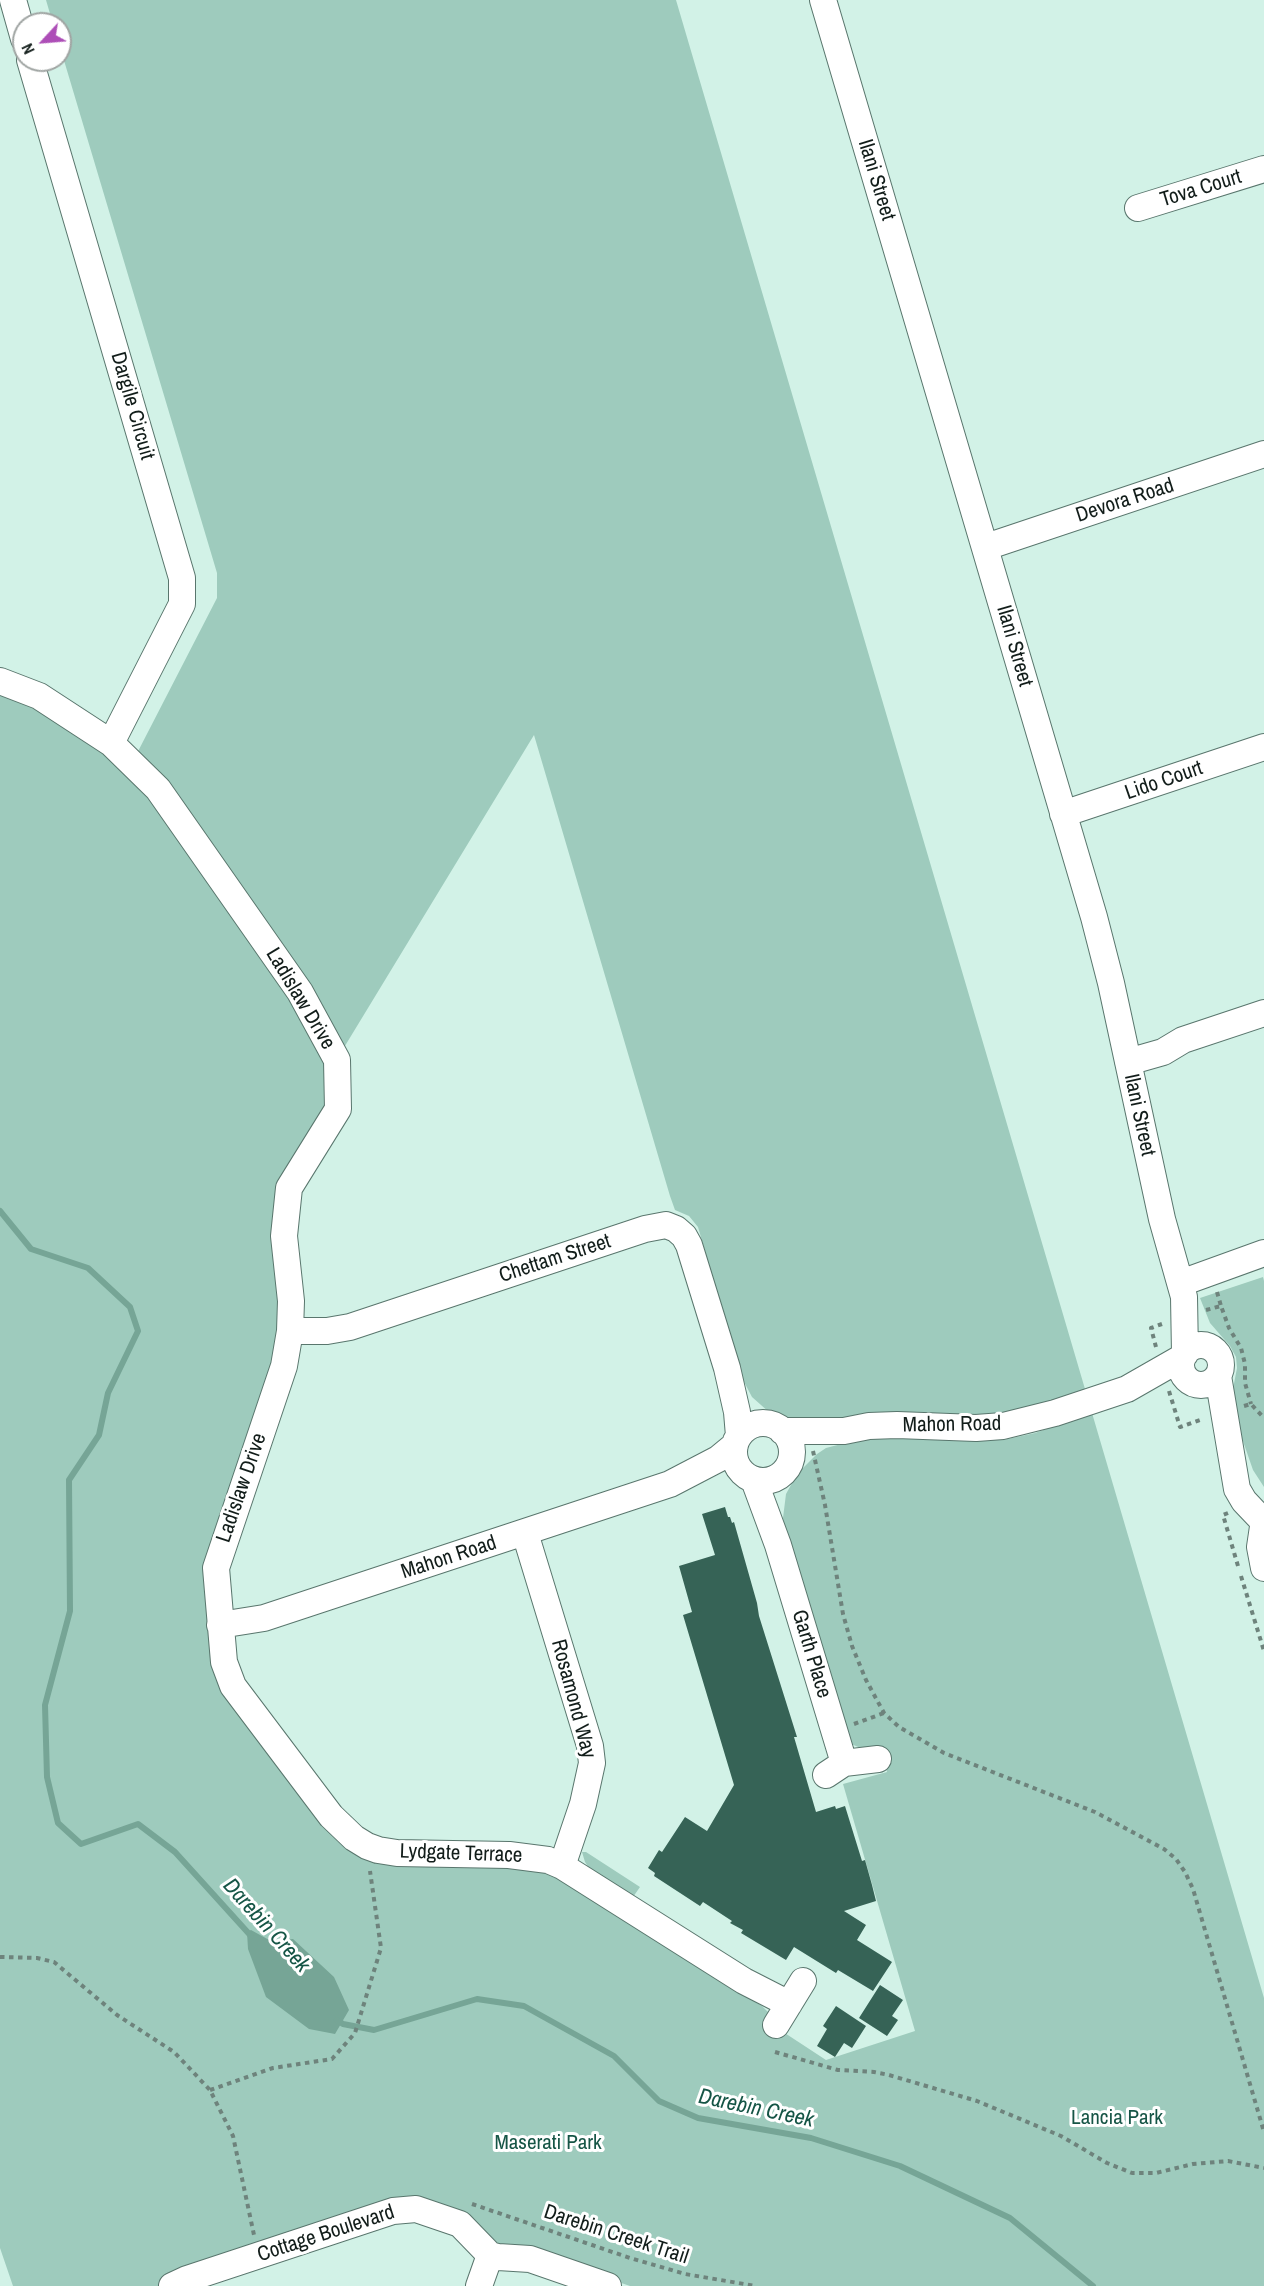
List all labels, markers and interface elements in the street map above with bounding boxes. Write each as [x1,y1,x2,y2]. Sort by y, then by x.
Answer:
north arrow [12,12,72,72]
text: N [16,40,40,58]
street label: Ilani Street [852,136,900,224]
street label: Tova Court [1158,165,1244,213]
street label: Dargile Circuit [105,349,159,463]
street label: Devora Road [1073,473,1177,529]
street label: Ilani Street [990,602,1038,690]
street label: Lido Court [1122,756,1206,806]
street label: Ladislaw Drive [260,944,340,1054]
street label: Ilani Street [1118,1072,1160,1158]
street label: Chettam Street [496,1229,614,1289]
street label: Mahon Road [902,1412,1002,1438]
street label: Ladislaw Drive [212,1430,272,1546]
street label: Mahon Road [398,1531,500,1585]
street label: Garth Place [786,1607,836,1701]
street label: Rosamond Way [545,1637,601,1761]
street label: Lydgate Terrace [399,1839,523,1869]
water label: Darebin Creek [217,1874,315,1978]
water label: Darebin Creek [696,2084,816,2134]
park label: Lancia Park [1071,2105,1163,2131]
park label: Maserati Park [494,2130,602,2156]
street label: Cottage Boulevard [254,2200,398,2268]
street label: Darebin Creek Trail [541,2200,691,2270]

